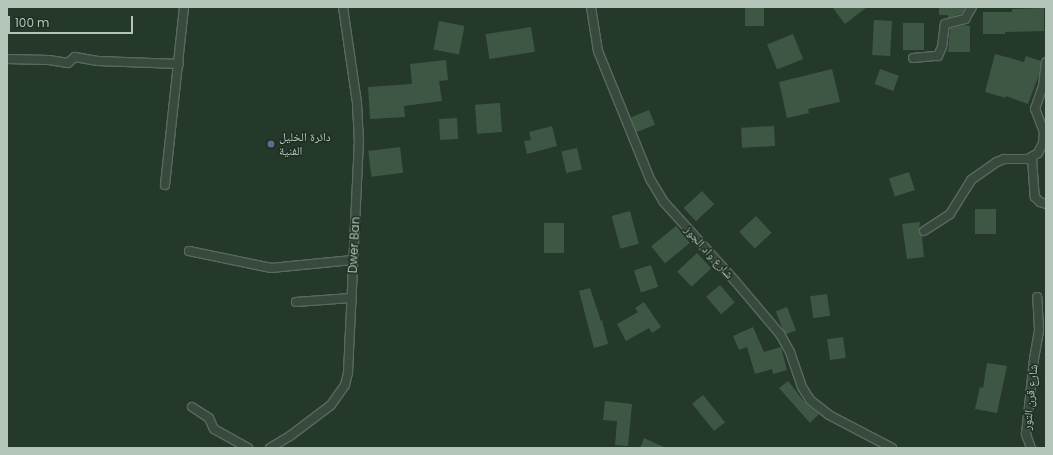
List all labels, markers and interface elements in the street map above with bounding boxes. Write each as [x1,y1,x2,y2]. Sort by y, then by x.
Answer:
scale bar [10,8,135,34]
text: 100 m [15,14,49,31]
place label: دائرة الخليل الفنية [279,130,331,158]
marker: دائرة الخليل الفنية [266,139,276,149]
street label: Dwer Ban [345,216,363,274]
street label: شارع واد الجوز [681,223,737,281]
street label: شارع قرن التور [1019,363,1041,431]

